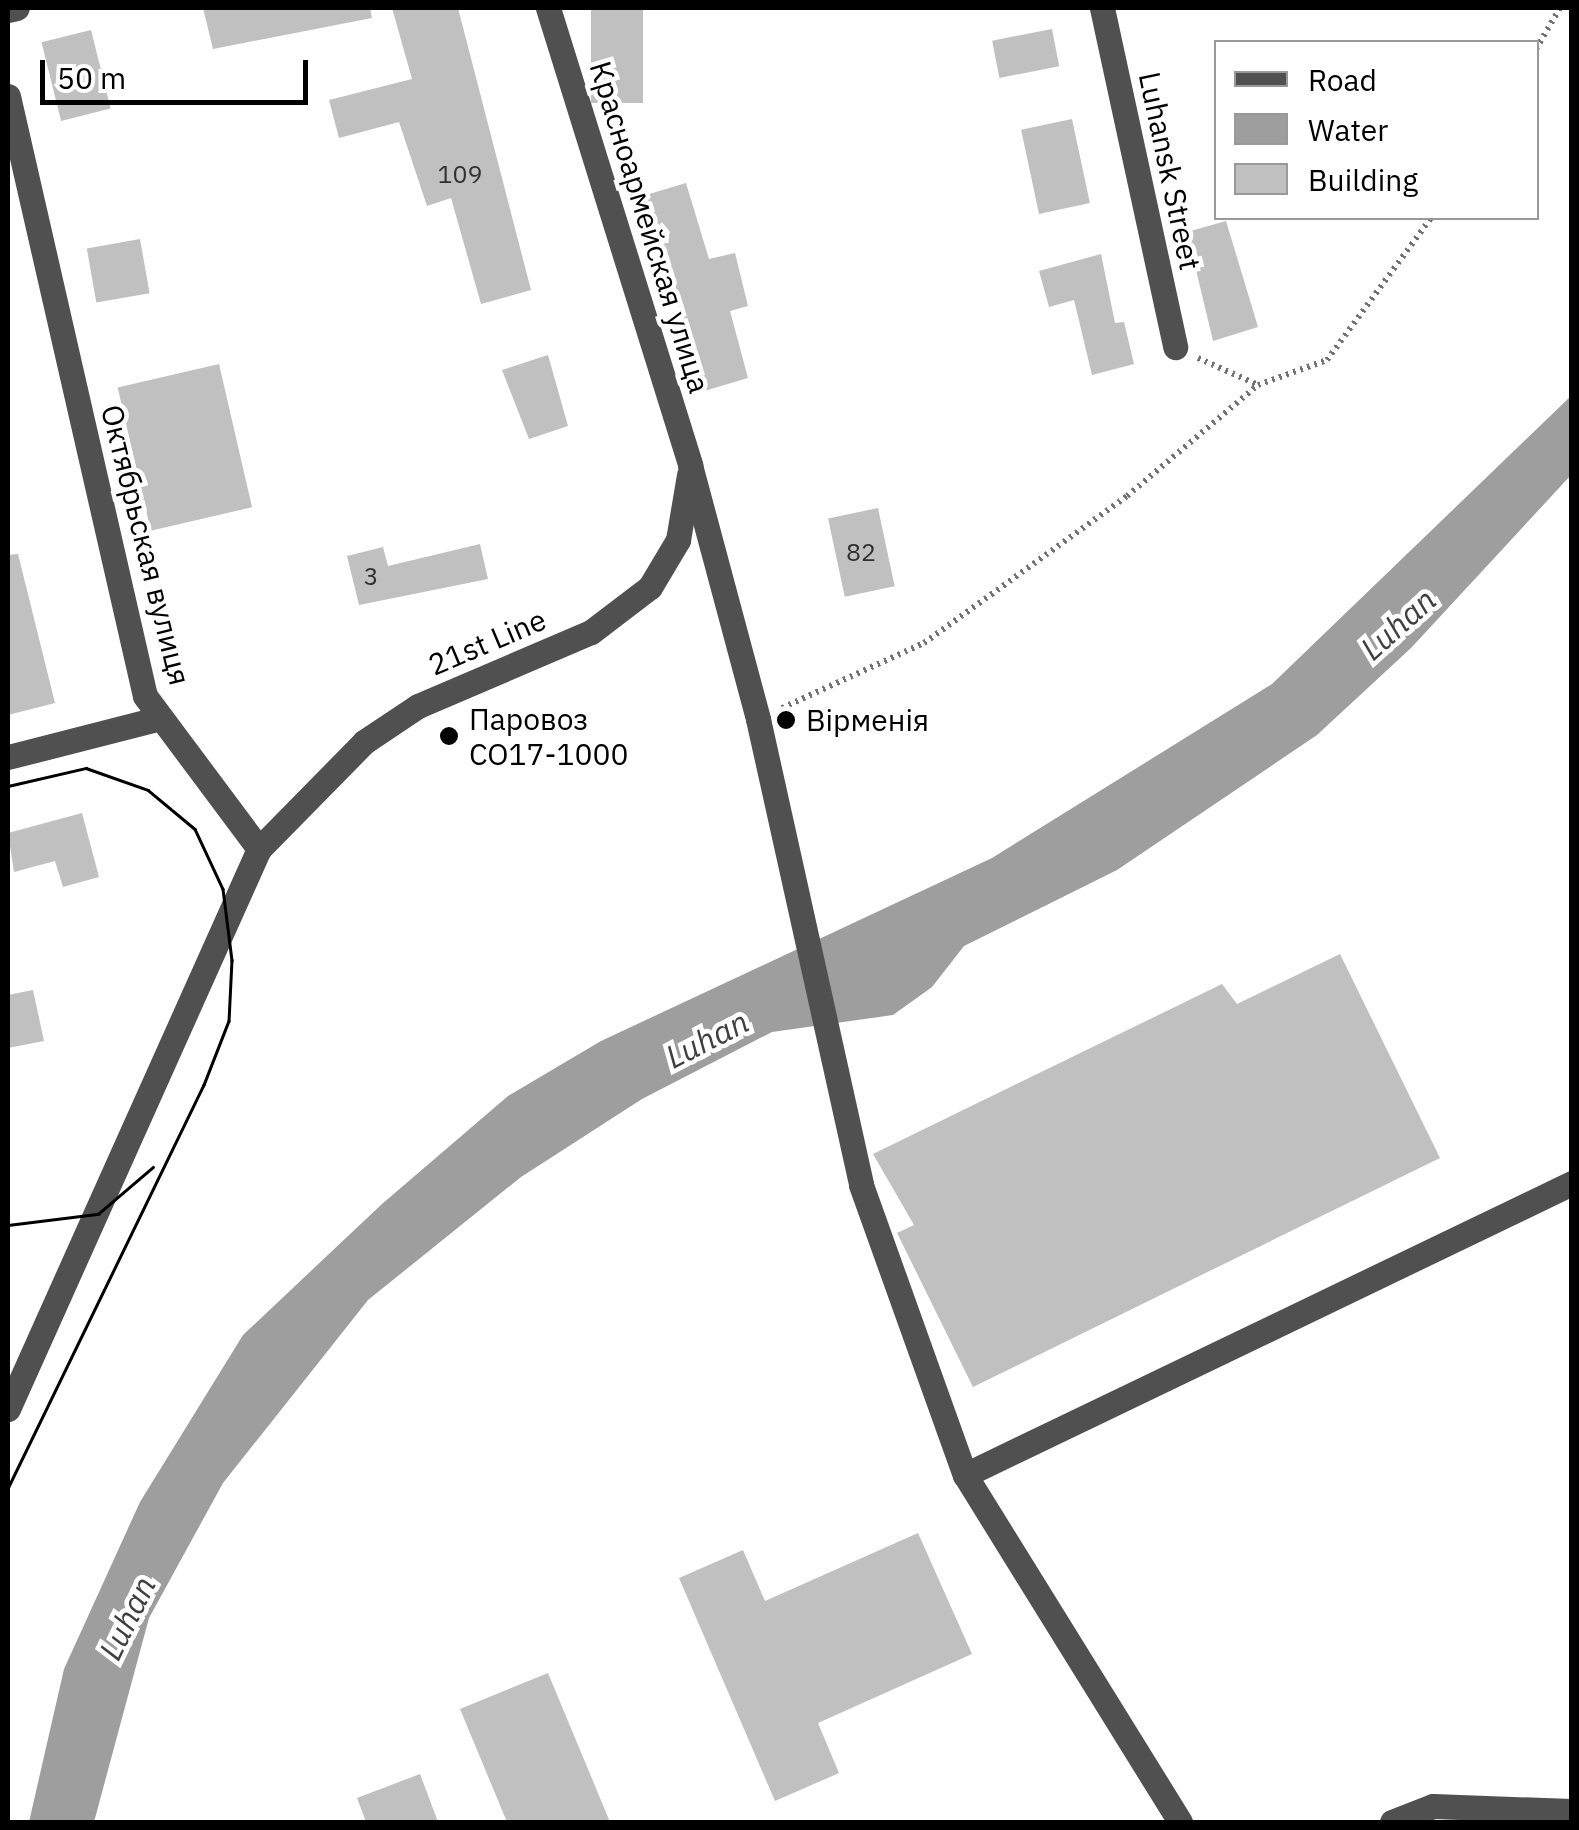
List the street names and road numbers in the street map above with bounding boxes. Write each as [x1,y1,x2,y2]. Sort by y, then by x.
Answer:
street label: Красноармейская улица [582,57,718,397]
street label: Luhansk Street [1131,69,1209,273]
street label: Октябрьская вулиця [94,401,198,689]
street label: 21st Line [423,601,551,683]

